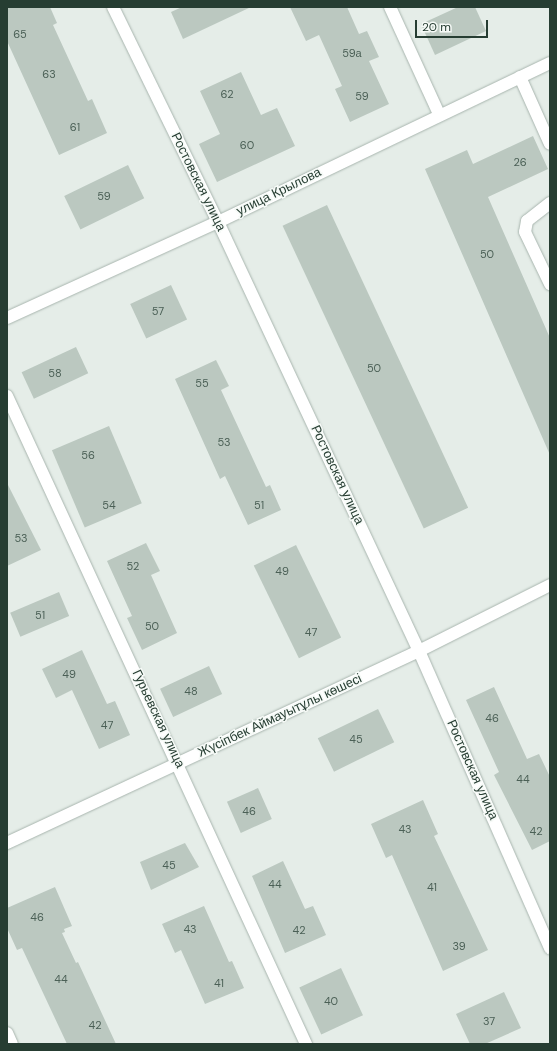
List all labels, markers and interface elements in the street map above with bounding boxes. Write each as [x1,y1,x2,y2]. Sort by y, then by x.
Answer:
scale bar [417,12,490,38]
text: 20 m [422,19,451,35]
house number: 65 [13,27,27,41]
house number: 59а [342,46,362,60]
house number: 63 [42,67,56,81]
house number: 62 [221,87,233,101]
house number: 59 [355,89,369,103]
house number: 61 [70,120,80,134]
street label: Ростовская улица [167,130,229,234]
house number: 60 [240,138,254,152]
house number: 26 [513,155,527,169]
street label: улица Крылова [234,165,324,219]
house number: 59 [97,189,111,203]
house number: 50 [480,247,494,261]
house number: 57 [152,304,164,318]
house number: 50 [367,361,381,375]
house number: 58 [48,366,62,380]
house number: 55 [195,376,209,390]
street label: Ростовская улица [307,423,367,527]
house number: 53 [217,435,231,449]
house number: 56 [81,448,95,462]
house number: 54 [102,498,116,512]
house number: 51 [254,498,264,512]
house number: 53 [14,531,28,545]
house number: 52 [127,559,139,573]
house number: 49 [275,564,289,578]
house number: 51 [35,608,45,622]
house number: 50 [145,619,159,633]
house number: 47 [305,625,317,639]
house number: 49 [62,667,76,681]
street label: Гурьевская улица [128,667,188,771]
street label: Жүсіпбек Аймауытұлы көшесі [195,671,365,761]
house number: 48 [184,684,198,698]
house number: 46 [485,711,499,725]
house number: 47 [101,718,113,732]
street label: Ростовская улица [443,718,501,822]
house number: 45 [349,732,363,746]
house number: 44 [516,772,530,786]
house number: 46 [242,804,256,818]
house number: 43 [398,822,412,836]
house number: 42 [529,824,543,838]
house number: 45 [162,858,176,872]
house number: 44 [268,877,282,891]
house number: 41 [427,880,437,894]
house number: 46 [30,910,44,924]
house number: 43 [183,922,197,936]
house number: 42 [292,923,306,937]
house number: 39 [452,939,466,953]
house number: 44 [54,972,68,986]
house number: 41 [214,976,224,990]
house number: 40 [324,994,338,1008]
house number: 37 [483,1014,495,1028]
house number: 42 [88,1018,102,1032]

